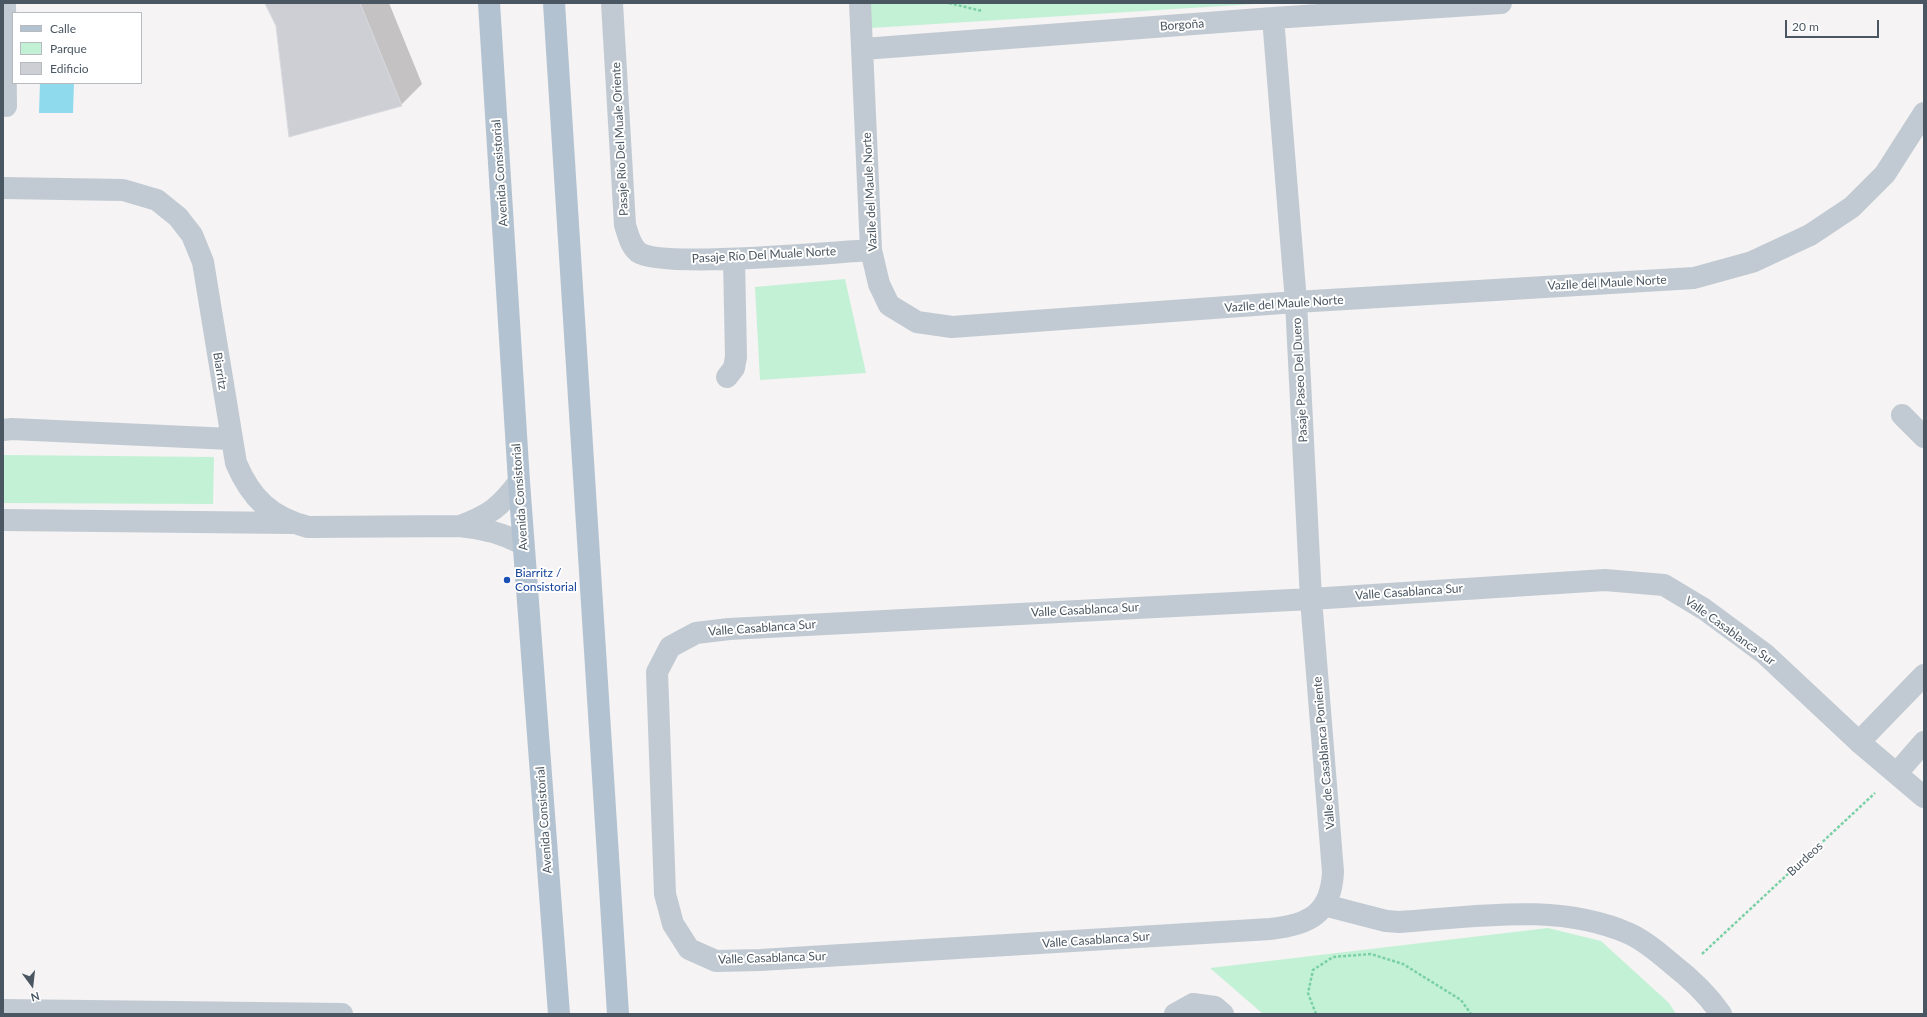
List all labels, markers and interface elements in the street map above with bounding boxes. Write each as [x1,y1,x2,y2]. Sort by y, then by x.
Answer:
legend [12,12,142,84]
scale bar [1787,12,1881,38]
street label: Borgoña [1159,16,1205,34]
text: 20 m [1792,19,1819,34]
text: Calle [50,21,76,36]
text: Parque [50,41,87,56]
text: Edificio [50,61,89,76]
street label: Pasaje Río Del Muale Oriente [609,62,631,216]
street label: Avenida Consistorial [489,119,511,227]
street label: Vazlle del Maule Norte [860,132,880,252]
street label: Pasaje Río Del Muale Norte [691,244,837,266]
street label: Vazlle del Maule Norte [1547,273,1667,293]
street label: Vazlle del Maule Norte [1224,293,1344,315]
street label: Pasaje Paseo Del Duero [1290,317,1310,443]
street label: Biarritz [210,351,230,391]
street label: Avenida Consistorial [509,443,531,551]
place label: Biarritz / Consistorial [515,566,577,594]
marker: Biarritz / Consistorial [502,575,512,585]
street label: Valle Casablanca Sur [1355,581,1463,603]
street label: Valle Casablanca Sur [1682,593,1778,669]
street label: Valle Casablanca Sur [1031,600,1139,620]
street label: Valle Casablanca Sur [708,617,816,639]
street label: Valle de Casablanca Poniente [1310,676,1338,830]
street label: Avenida Consistorial [533,766,555,874]
street label: Burdeos [1784,839,1826,879]
street label: Valle Casablanca Sur [1042,929,1150,951]
street label: Valle Casablanca Sur [718,949,826,967]
north arrow [12,965,52,1005]
text: N [29,990,41,1004]

